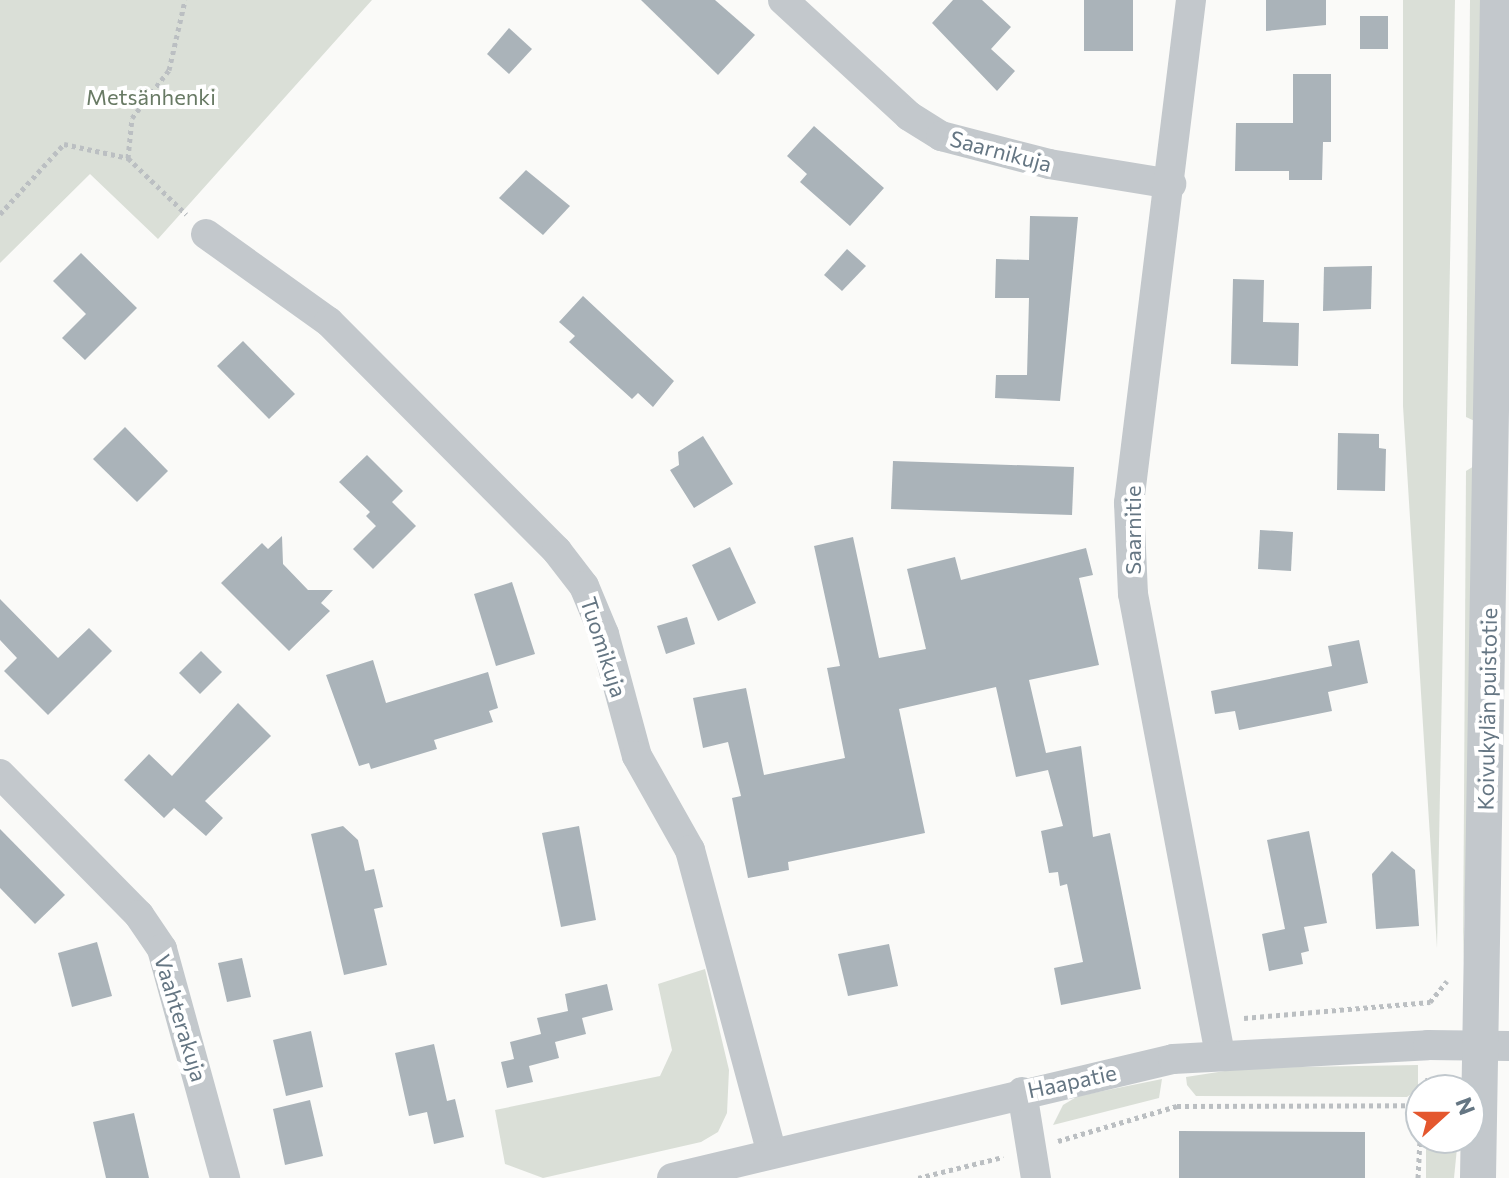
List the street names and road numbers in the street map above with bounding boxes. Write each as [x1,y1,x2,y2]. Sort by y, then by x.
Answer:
street label: Saarnikuja [947,125,1055,177]
street label: Saarnitie [1120,485,1146,575]
street label: Tuomikuja [575,594,633,700]
street label: Koivukylän puistotie [1472,608,1502,810]
street label: Vaahterakuja [149,951,213,1085]
street label: Haapatie [1025,1059,1119,1103]

